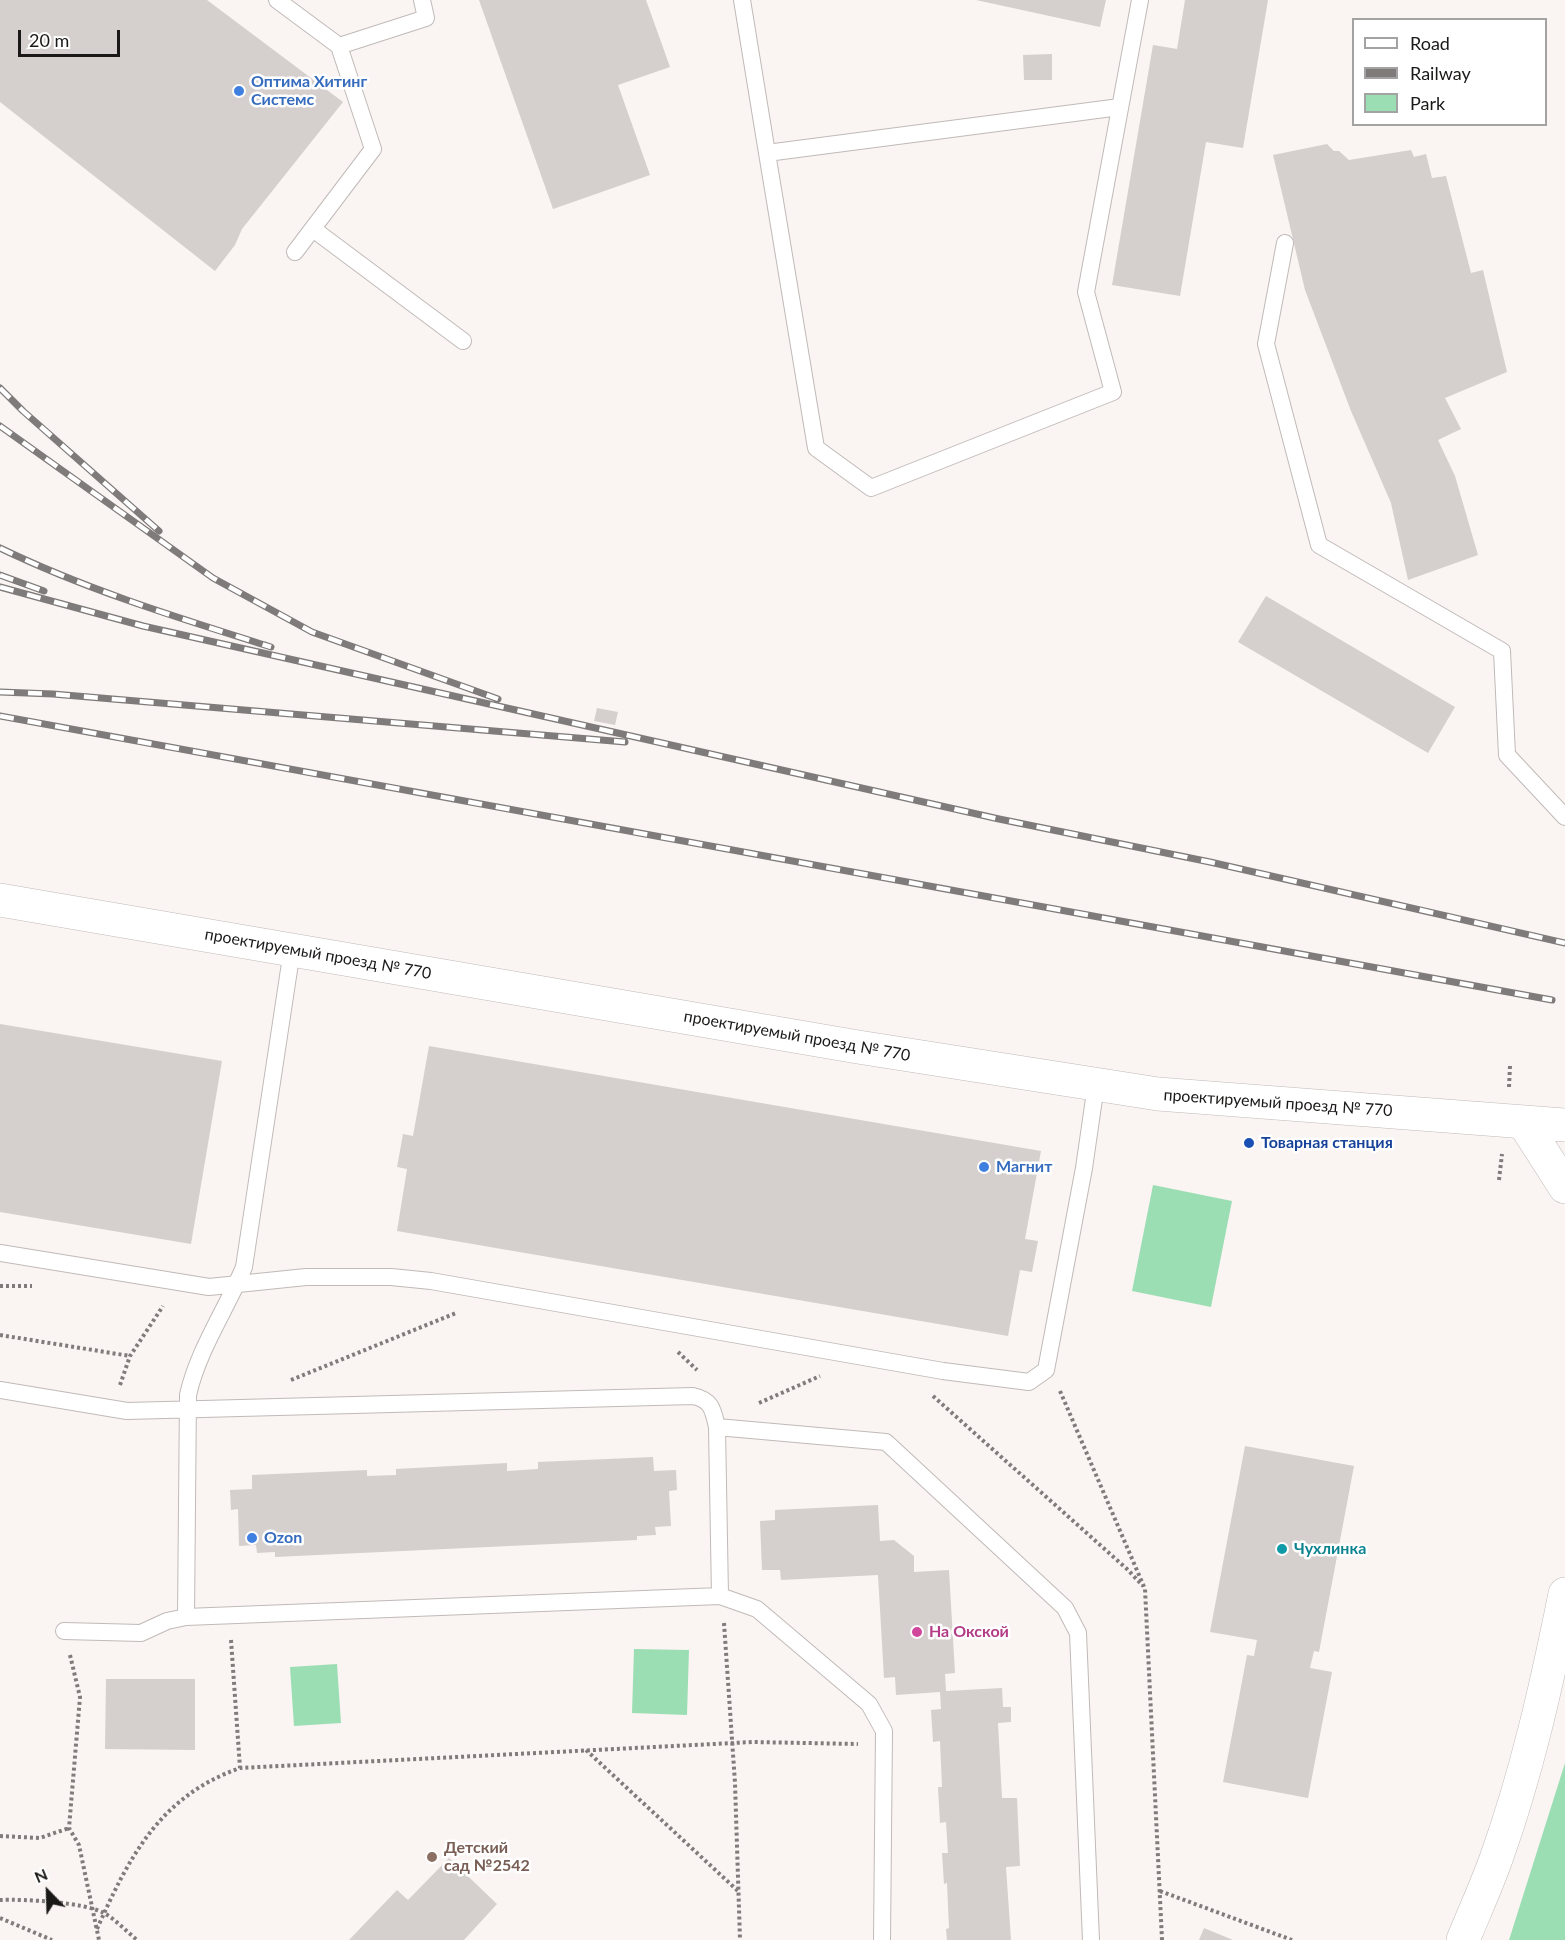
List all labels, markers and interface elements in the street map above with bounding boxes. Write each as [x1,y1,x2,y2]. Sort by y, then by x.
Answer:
scale bar [21,18,123,56]
legend [1352,18,1547,126]
text: 20 m [29,29,69,51]
text: Road [1410,32,1450,54]
text: Railway [1410,62,1471,84]
place label: Оптима Хитинг Системс [251,72,367,110]
marker: Оптима Хитинг Системс [232,84,246,98]
text: Park [1410,92,1445,114]
street label: проектируемый проезд № 770 [203,925,433,983]
street label: проектируемый проезд № 770 [682,1007,912,1065]
street label: проектируемый проезд № 770 [1163,1085,1393,1121]
place label: Товарная станция [1261,1133,1393,1153]
marker: Товарная станция [1242,1136,1256,1150]
place label: Магнит [996,1157,1052,1177]
marker: Магнит [977,1160,991,1174]
place label: Ozon [264,1528,302,1548]
marker: Ozon [245,1531,259,1545]
place label: Чухлинка [1294,1539,1366,1559]
marker: Чухлинка [1275,1542,1289,1556]
place label: На Окской [929,1622,1009,1642]
marker: На Окской [910,1625,924,1639]
place label: Детский сад №2542 [444,1838,530,1876]
marker: Детский сад №2542 [425,1850,439,1864]
north arrow [18,1862,78,1922]
text: N [31,1864,50,1886]

